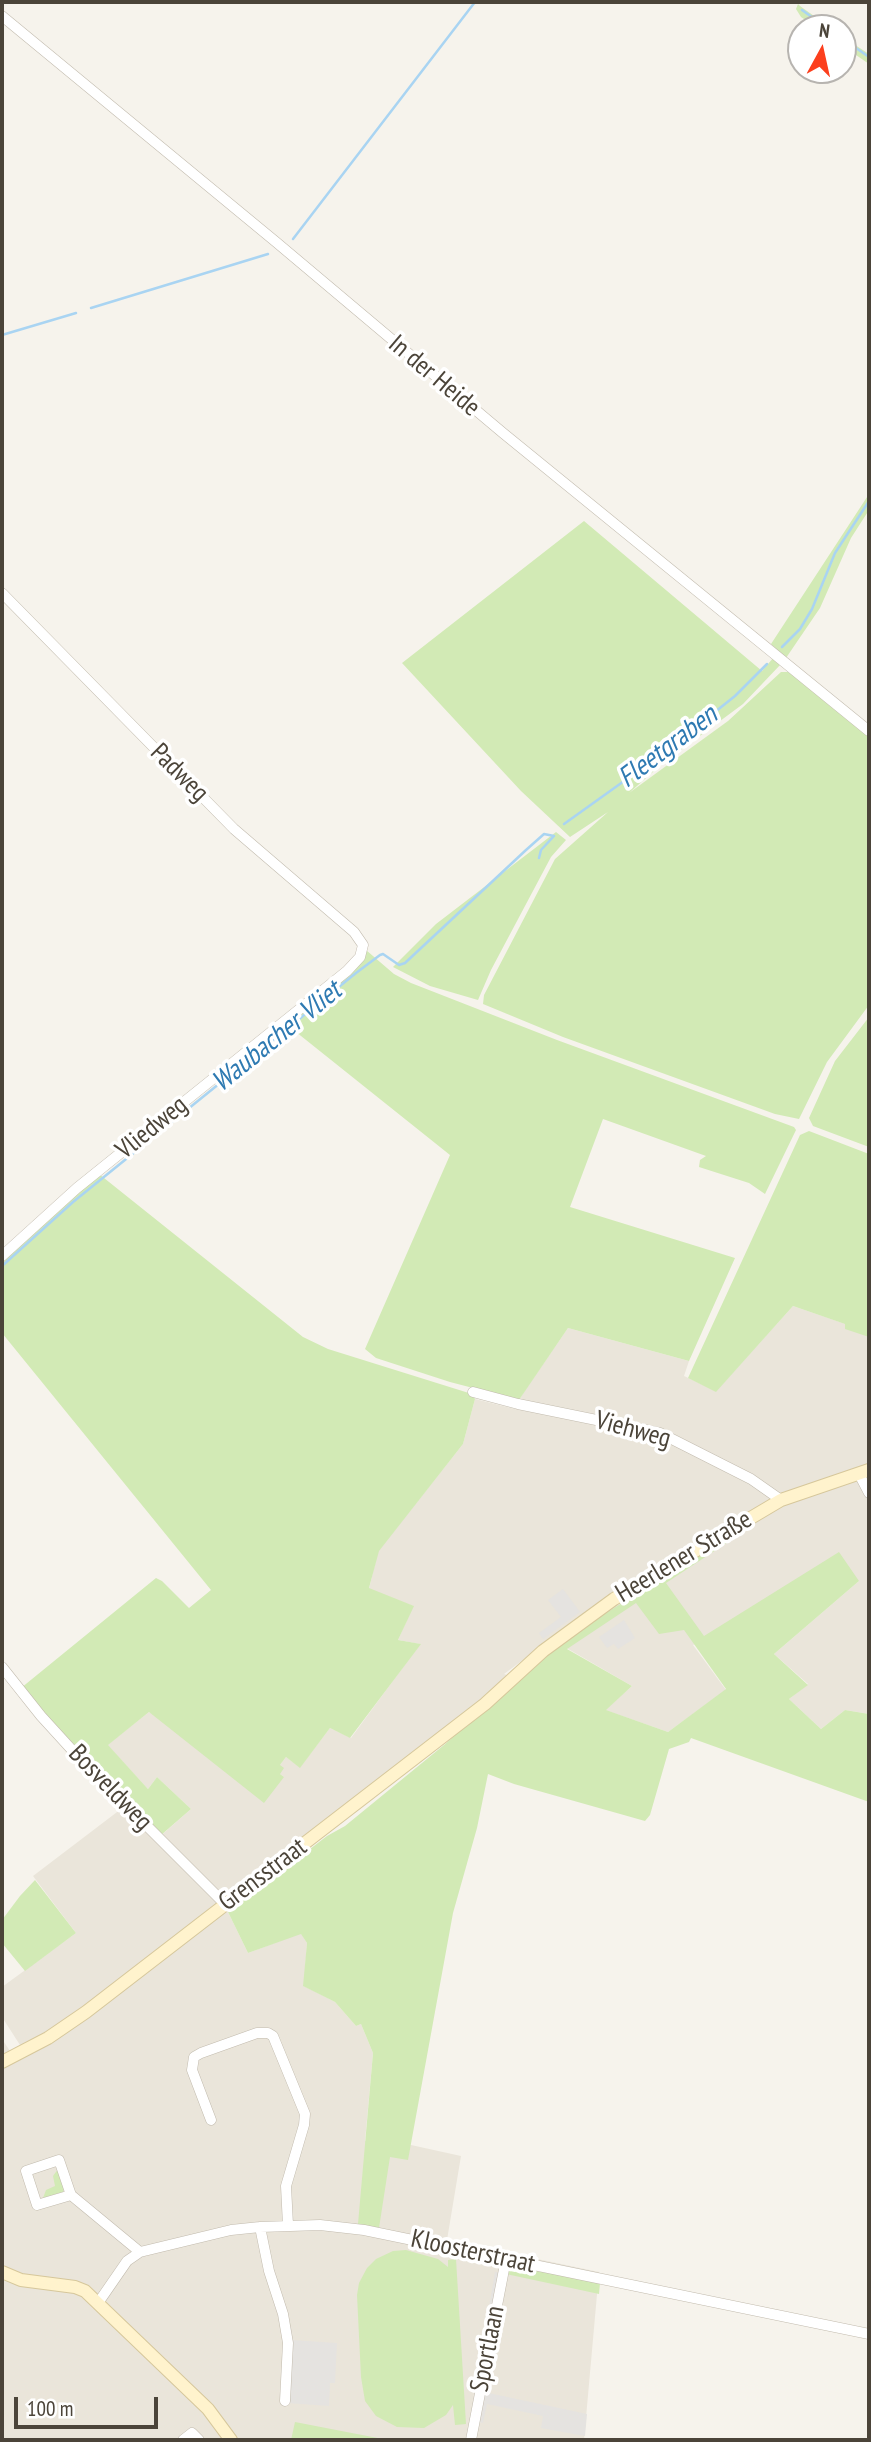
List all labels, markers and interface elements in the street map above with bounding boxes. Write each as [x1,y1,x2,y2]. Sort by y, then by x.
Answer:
north arrow [787,14,857,84]
text: N [818,18,831,43]
street label: In der Heide [382,329,486,423]
water label: Fleetgraben [612,699,724,795]
street label: Padweg [143,737,215,809]
water label: Waubacher Vliet [205,975,349,1099]
street label: Vliedweg [110,1090,194,1166]
street label: Viehweg [592,1405,674,1455]
street label: Heerlener Straße [610,1504,758,1610]
street label: Bosveldweg [62,1739,158,1837]
street label: Grensstraat [213,1832,313,1918]
street label: Kloosterstraat [408,2224,538,2280]
street label: Sportlaan [464,2303,512,2395]
scale bar [18,2382,161,2426]
text: 100 m [27,2395,73,2422]

